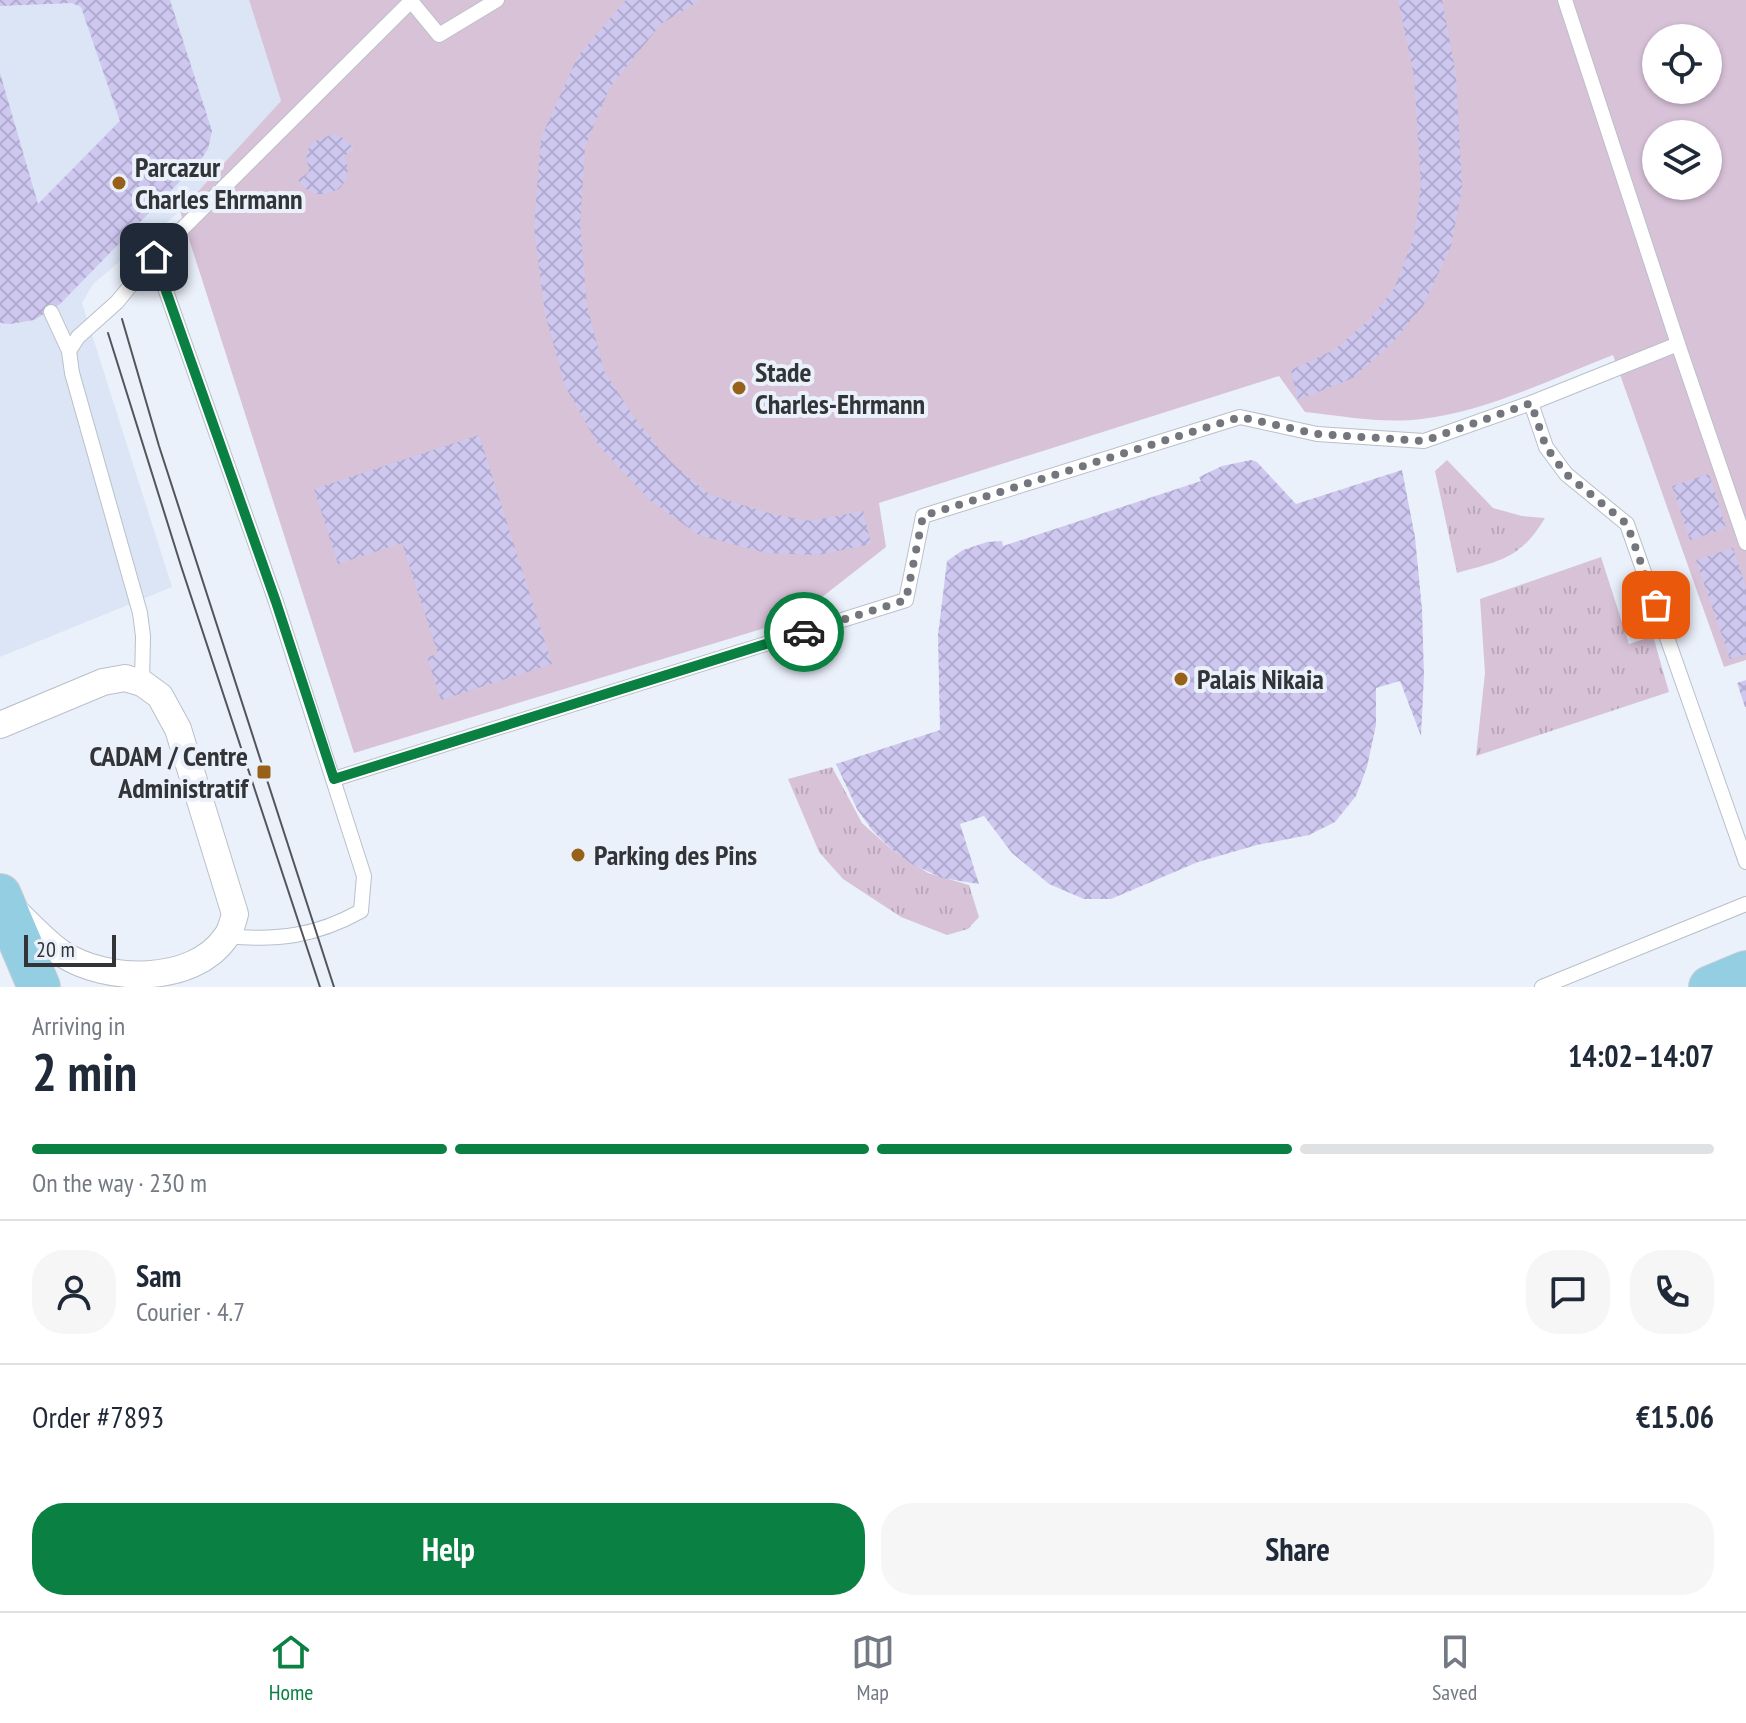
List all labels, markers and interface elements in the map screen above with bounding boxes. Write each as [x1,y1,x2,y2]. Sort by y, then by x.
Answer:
map controls [1642,24,1722,200]
button: locate [1642,24,1722,104]
button: layers [1642,120,1722,200]
place label: Parcazur Charles Ehrmann [135,148,303,217]
marker: Parcazur Charles Ehrmann [110,174,128,192]
pin [120,223,188,291]
icon: home [132,235,176,279]
place label: Stade Charles-Ehrmann [755,353,925,422]
marker: Stade Charles-Ehrmann [730,379,748,397]
pin [1622,571,1690,639]
icon: bag [1634,583,1678,627]
courier [764,592,844,672]
icon: car [782,610,826,654]
place label: Palais Nikaia [1197,660,1324,697]
marker: Palais Nikaia [1172,670,1190,688]
place label: CADAM / Centre Administratif [90,737,250,806]
marker: CADAM / Centre Administratif [255,763,273,781]
place label: Parking des Pins [594,836,757,873]
marker: Parking des Pins [569,846,587,864]
scale bar [24,931,116,967]
text: 20 m [36,935,75,963]
text: Arriving in [32,1009,125,1042]
text: 14:02–14:07 [1568,1036,1714,1075]
text: 2 min [32,1038,137,1105]
text: On the way · 230 m [32,1166,207,1199]
button: person [32,1250,116,1334]
button: chat [1526,1250,1610,1334]
button: phone [1630,1250,1714,1334]
text: Sam [136,1256,181,1295]
text: Courier · 4.7 [136,1295,245,1328]
text: Order #7893 [32,1397,164,1436]
text: €15.06 [1636,1397,1714,1436]
button: Help [32,1503,865,1595]
button: Share [881,1503,1714,1595]
tab: Home [269,1630,313,1706]
tab: Map [851,1630,895,1706]
tab: Saved [1432,1630,1477,1706]

